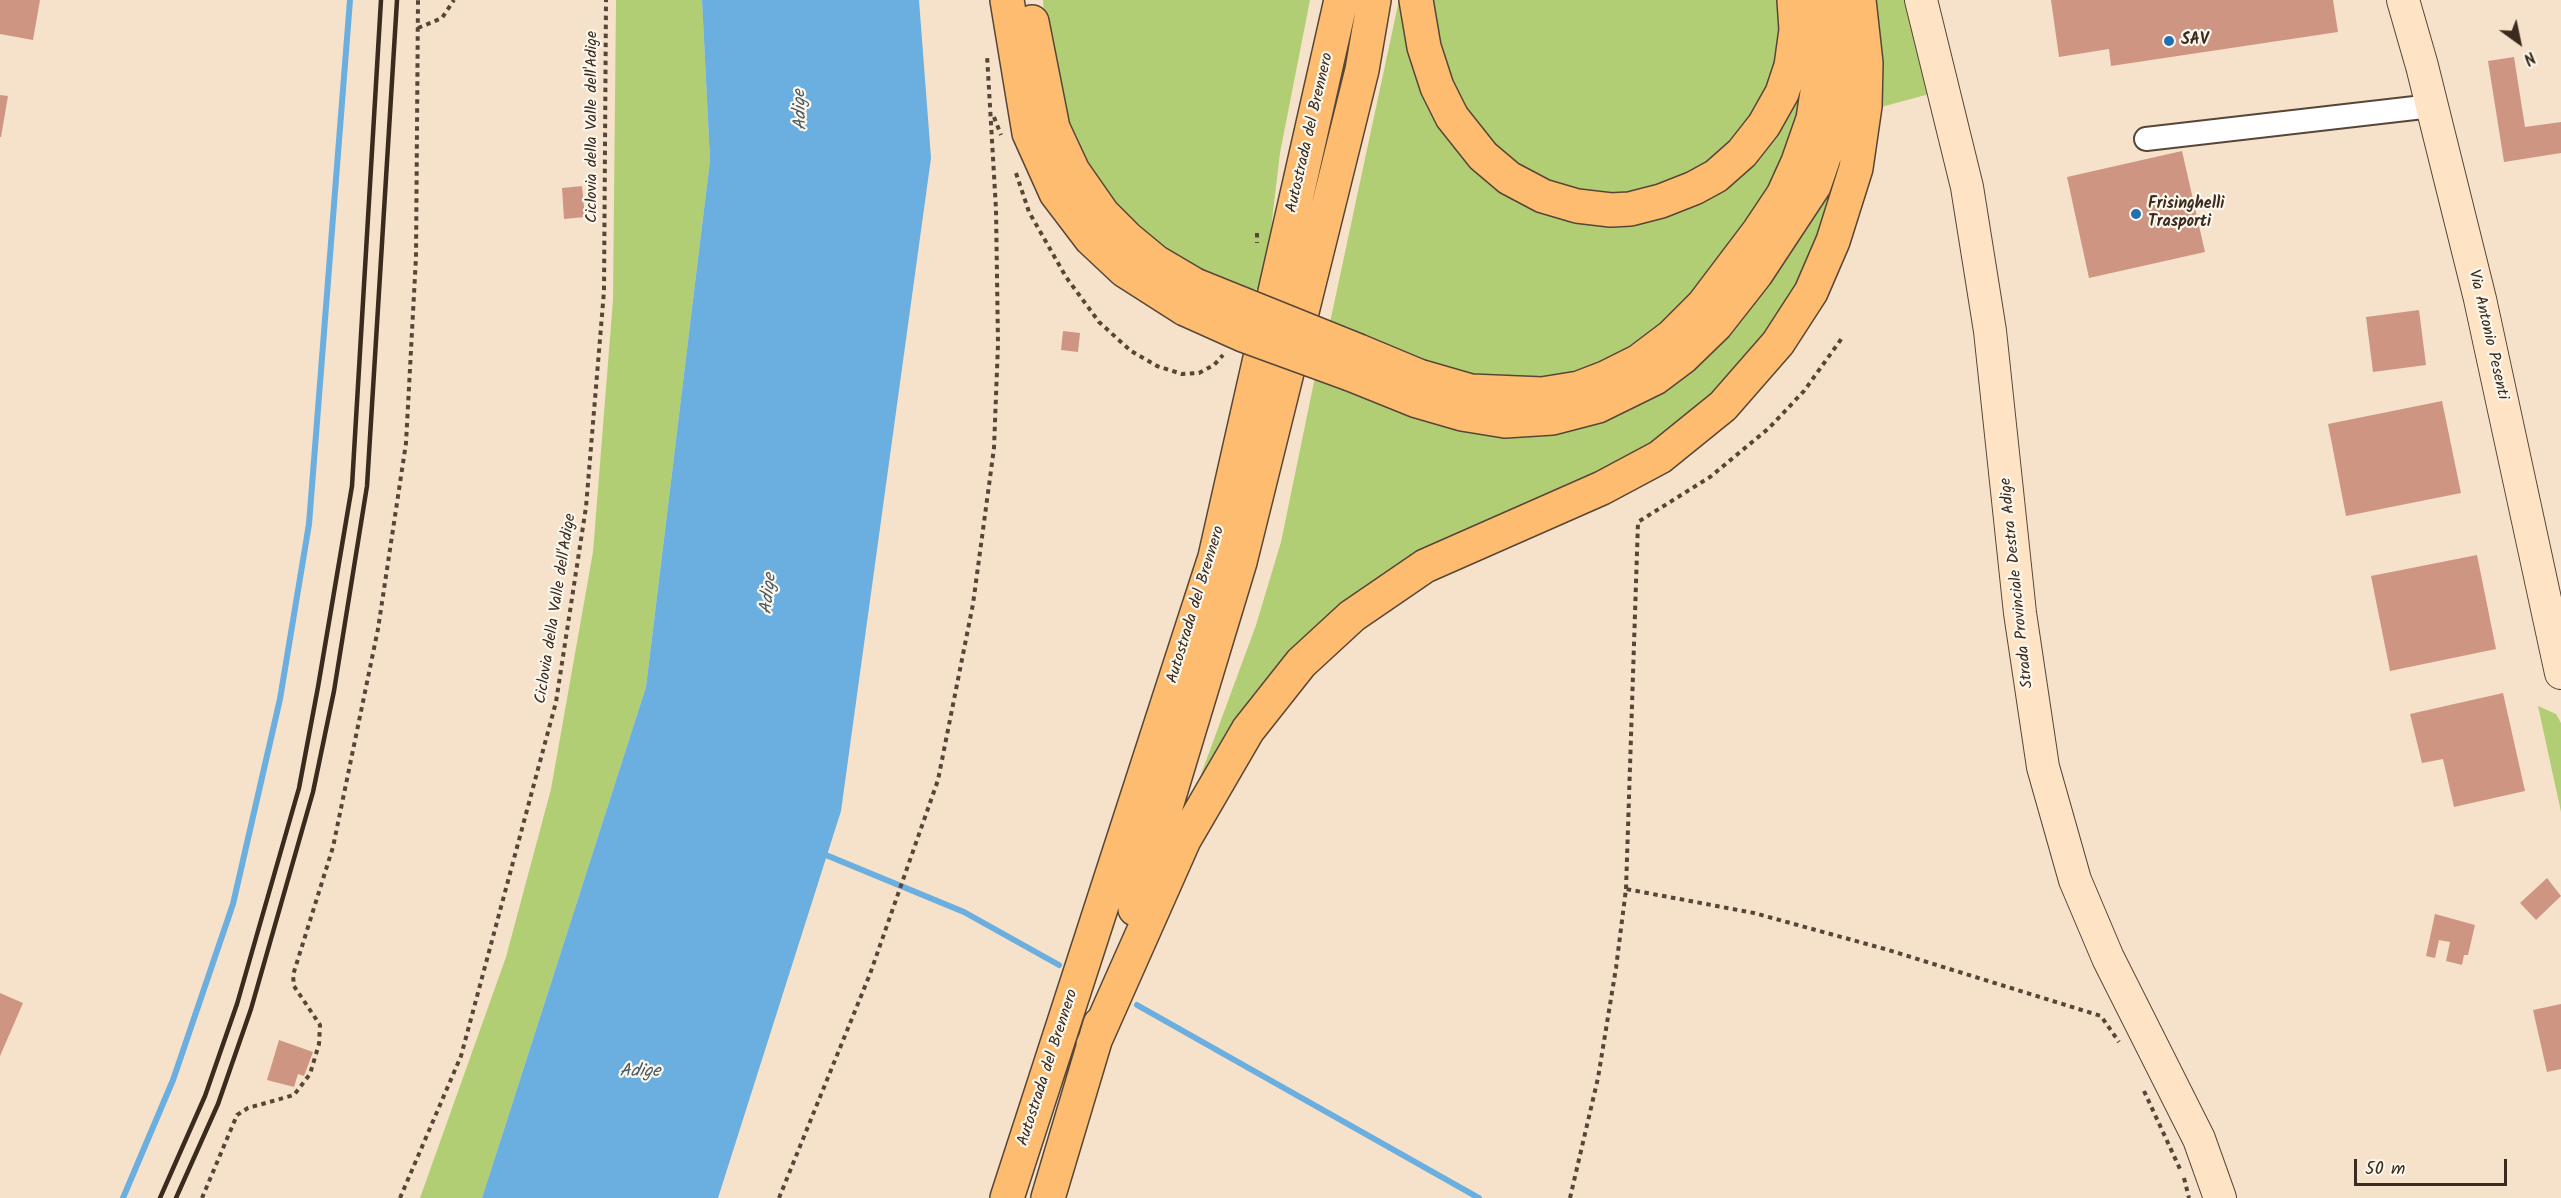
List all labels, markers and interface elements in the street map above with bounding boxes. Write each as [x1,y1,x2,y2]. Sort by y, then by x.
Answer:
north arrow [2489,12,2549,72]
street label: Ciclovia della Valle dell'Adige [583,31,603,223]
place label: SAV [2181,31,2208,51]
marker: SAV [2162,34,2176,48]
text: N [2518,44,2540,71]
street label: Autostrada del Brennero [1283,51,1339,215]
water label: Adige [790,89,814,131]
place label: Frisinghelli Trasporti [2148,195,2224,233]
marker: Frisinghelli Trasporti [2129,207,2143,221]
street label: Via Antonio Pesenti [2463,268,2511,402]
street label: Strada Provinciale Destra Adige [1997,477,2039,689]
street label: Ciclovia della Valle dell'Adige [532,513,582,705]
street label: Autostrada del Brennero [1164,524,1230,686]
water label: Adige [757,573,783,615]
street label: Autostrada del Brennero [1015,987,1083,1149]
water label: Adige [620,1062,660,1084]
scale bar [2357,1147,2510,1185]
text: 50 m [2365,1155,2405,1184]

